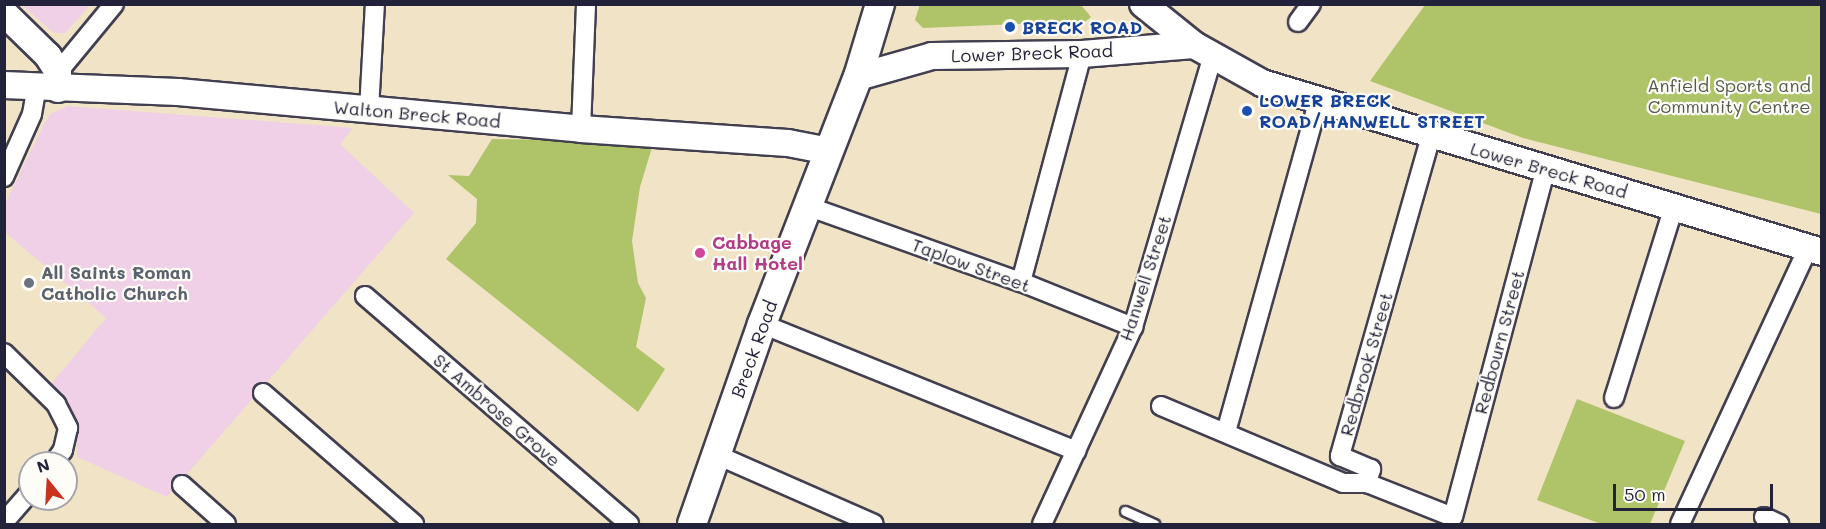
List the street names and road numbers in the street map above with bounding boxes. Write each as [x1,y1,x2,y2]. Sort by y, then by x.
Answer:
street label: Lower Breck Road [951,39,1113,67]
street label: Walton Breck Road [332,96,502,132]
street label: Lower Breck Road [1468,137,1630,203]
street label: Hanwell Street [1114,212,1176,344]
street label: Taplow Street [909,234,1033,296]
street label: Redbourn Street [1469,268,1529,416]
street label: Redbrook Street [1335,290,1397,438]
street label: Breck Road [726,297,782,401]
street label: St Ambrose Grove [429,349,565,471]

